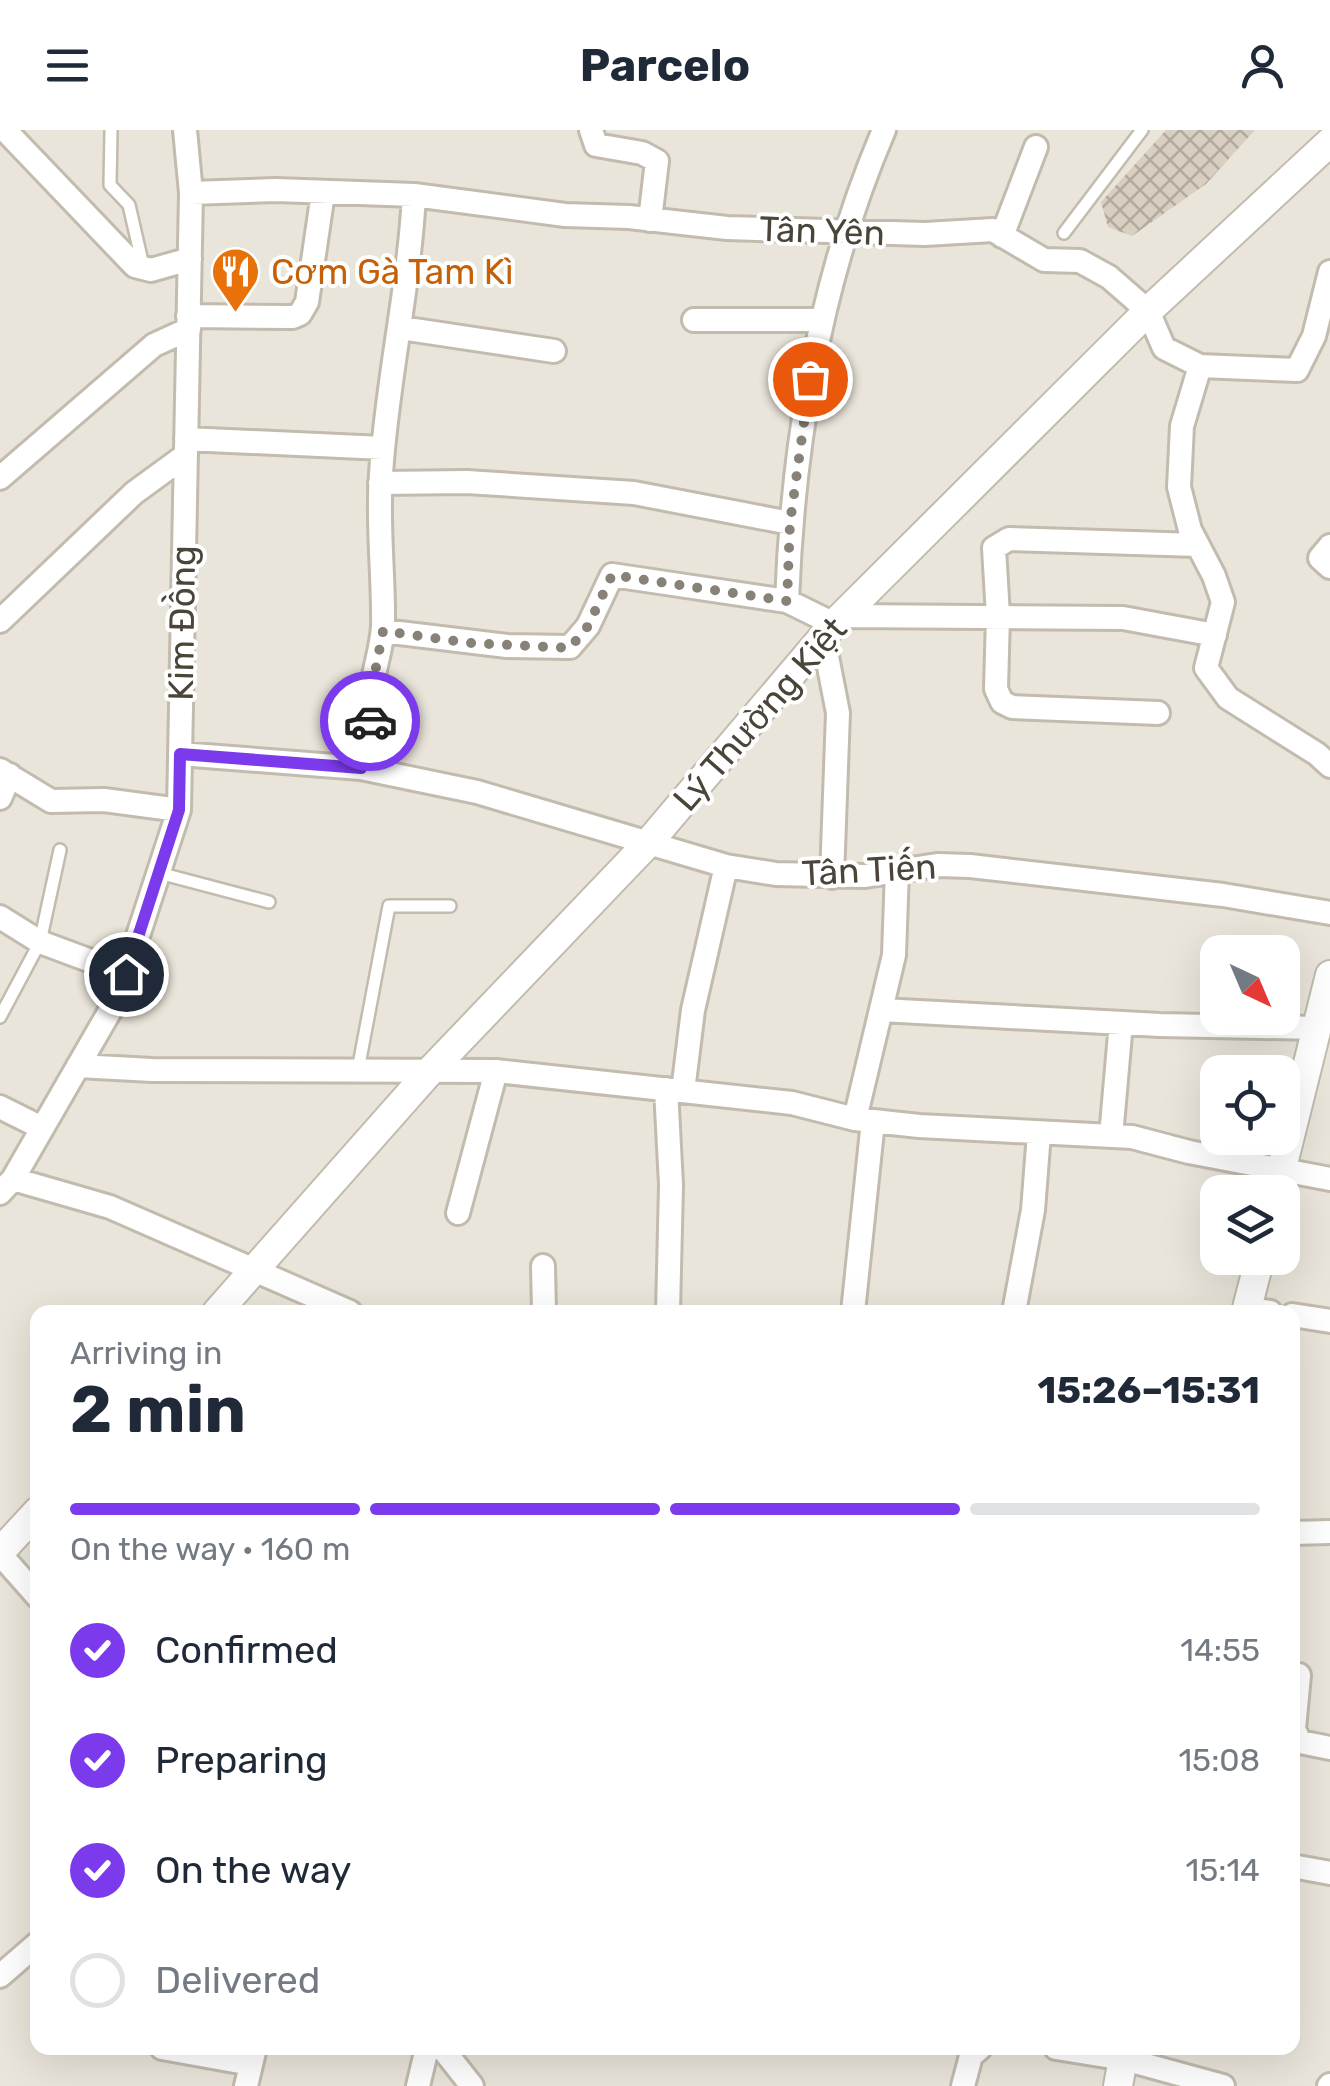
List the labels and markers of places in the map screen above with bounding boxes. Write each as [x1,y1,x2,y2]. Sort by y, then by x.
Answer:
restaurant icon: Cơm Gà Tam Kì [210,246,262,314]
place label: Cơm Gà Tam Kì [271,251,513,293]
pin [768,337,853,422]
pin [84,932,169,1017]

